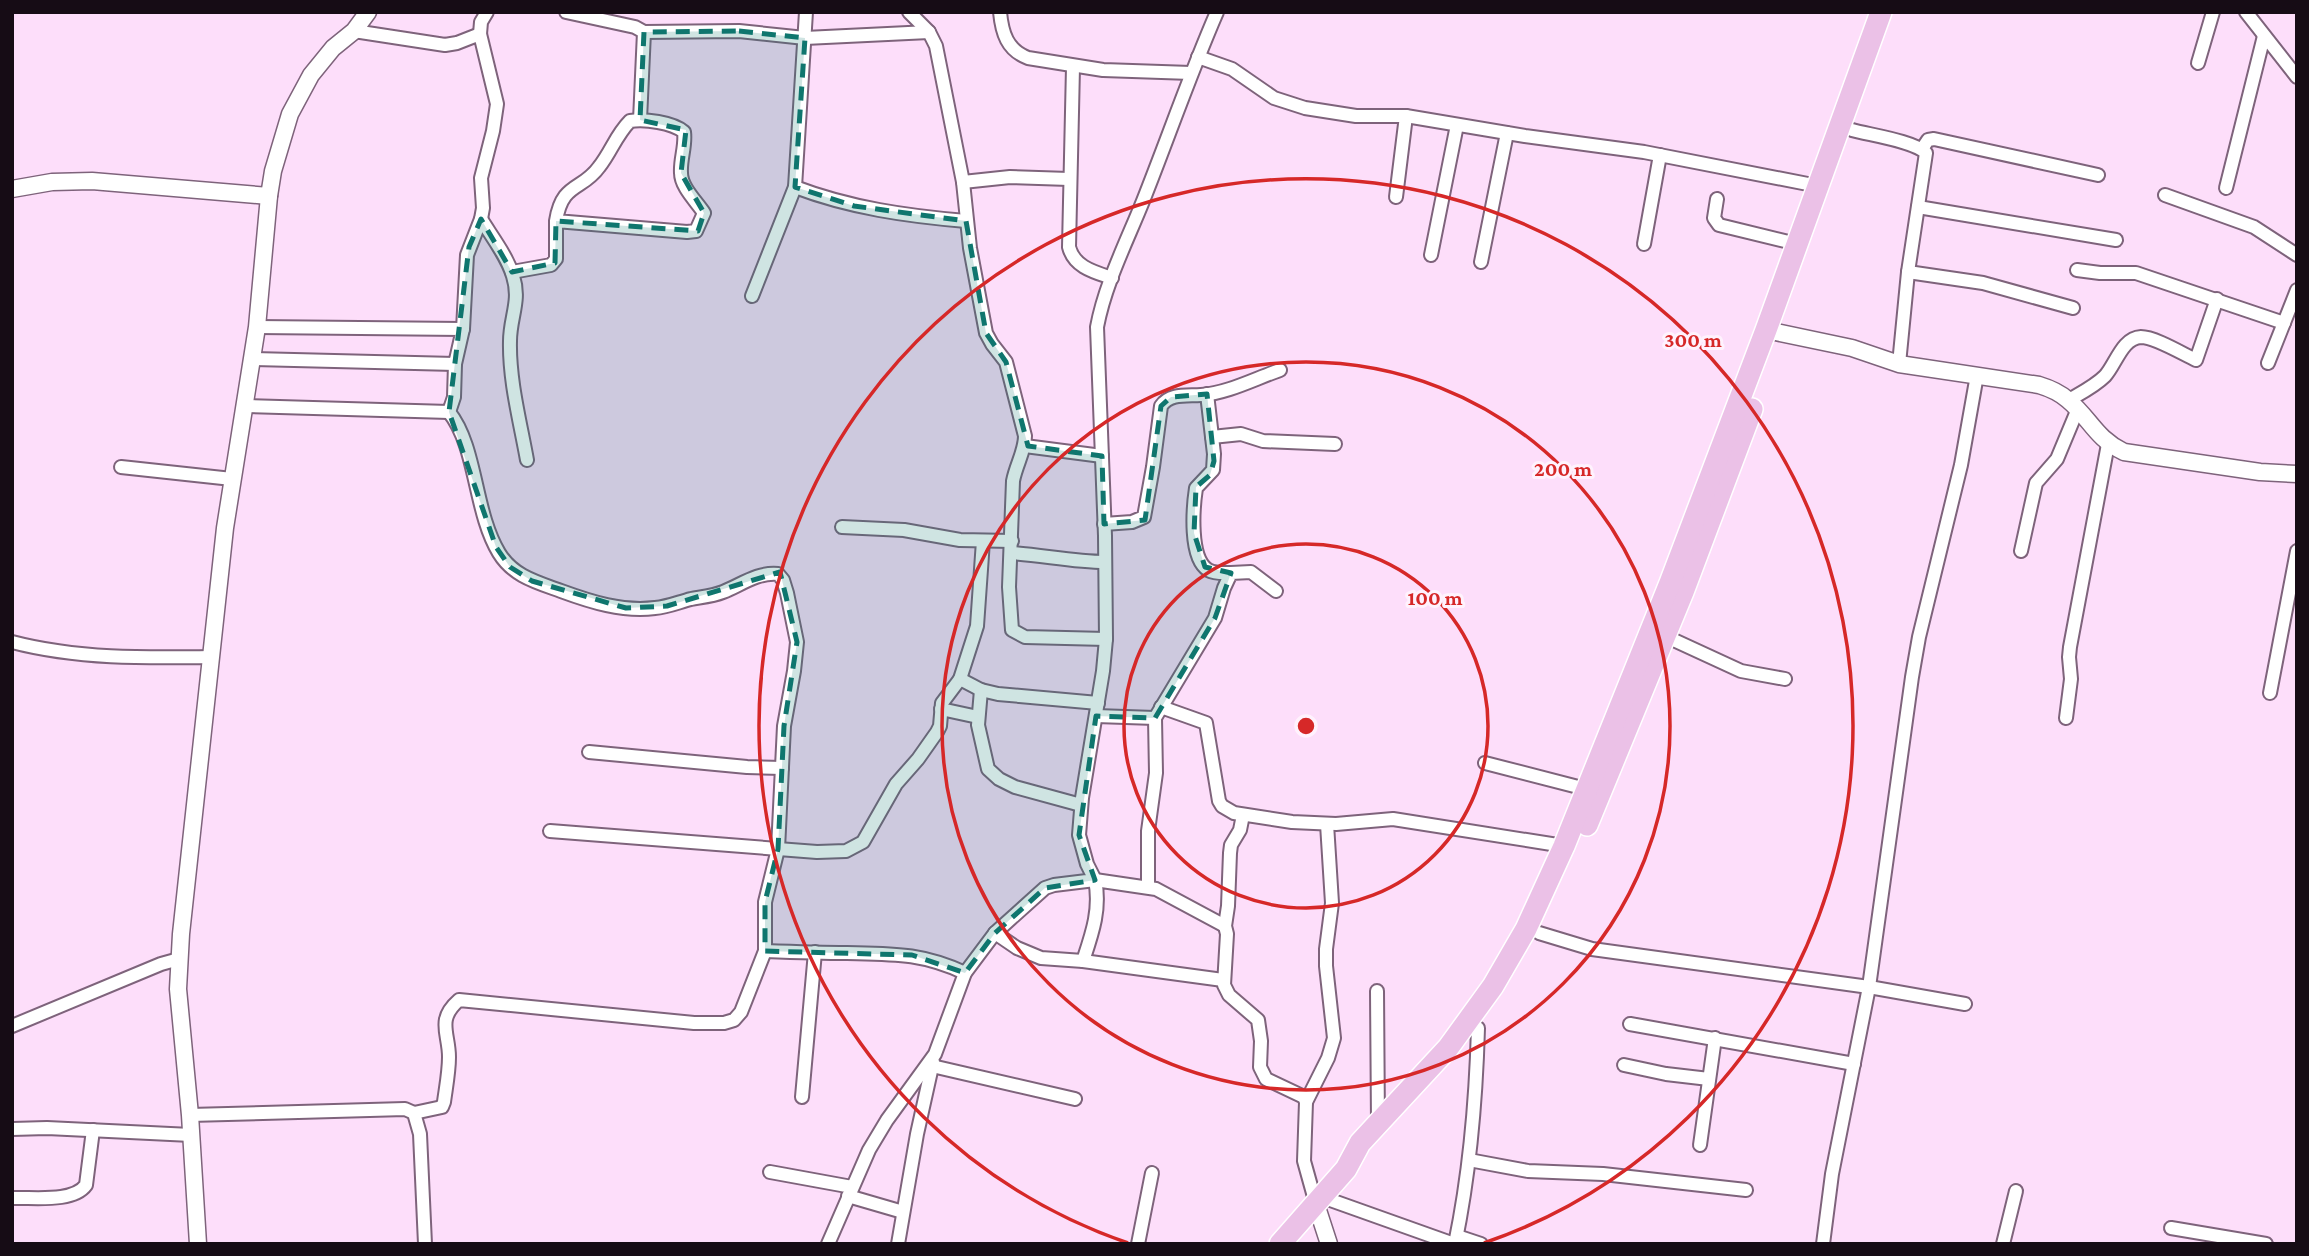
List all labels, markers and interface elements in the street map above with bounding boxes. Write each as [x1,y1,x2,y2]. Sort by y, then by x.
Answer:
text: 300 m [1664,328,1722,352]
text: 200 m [1534,457,1592,481]
text: 100 m [1407,586,1463,610]
centre of rings [1294,714,1318,738]

